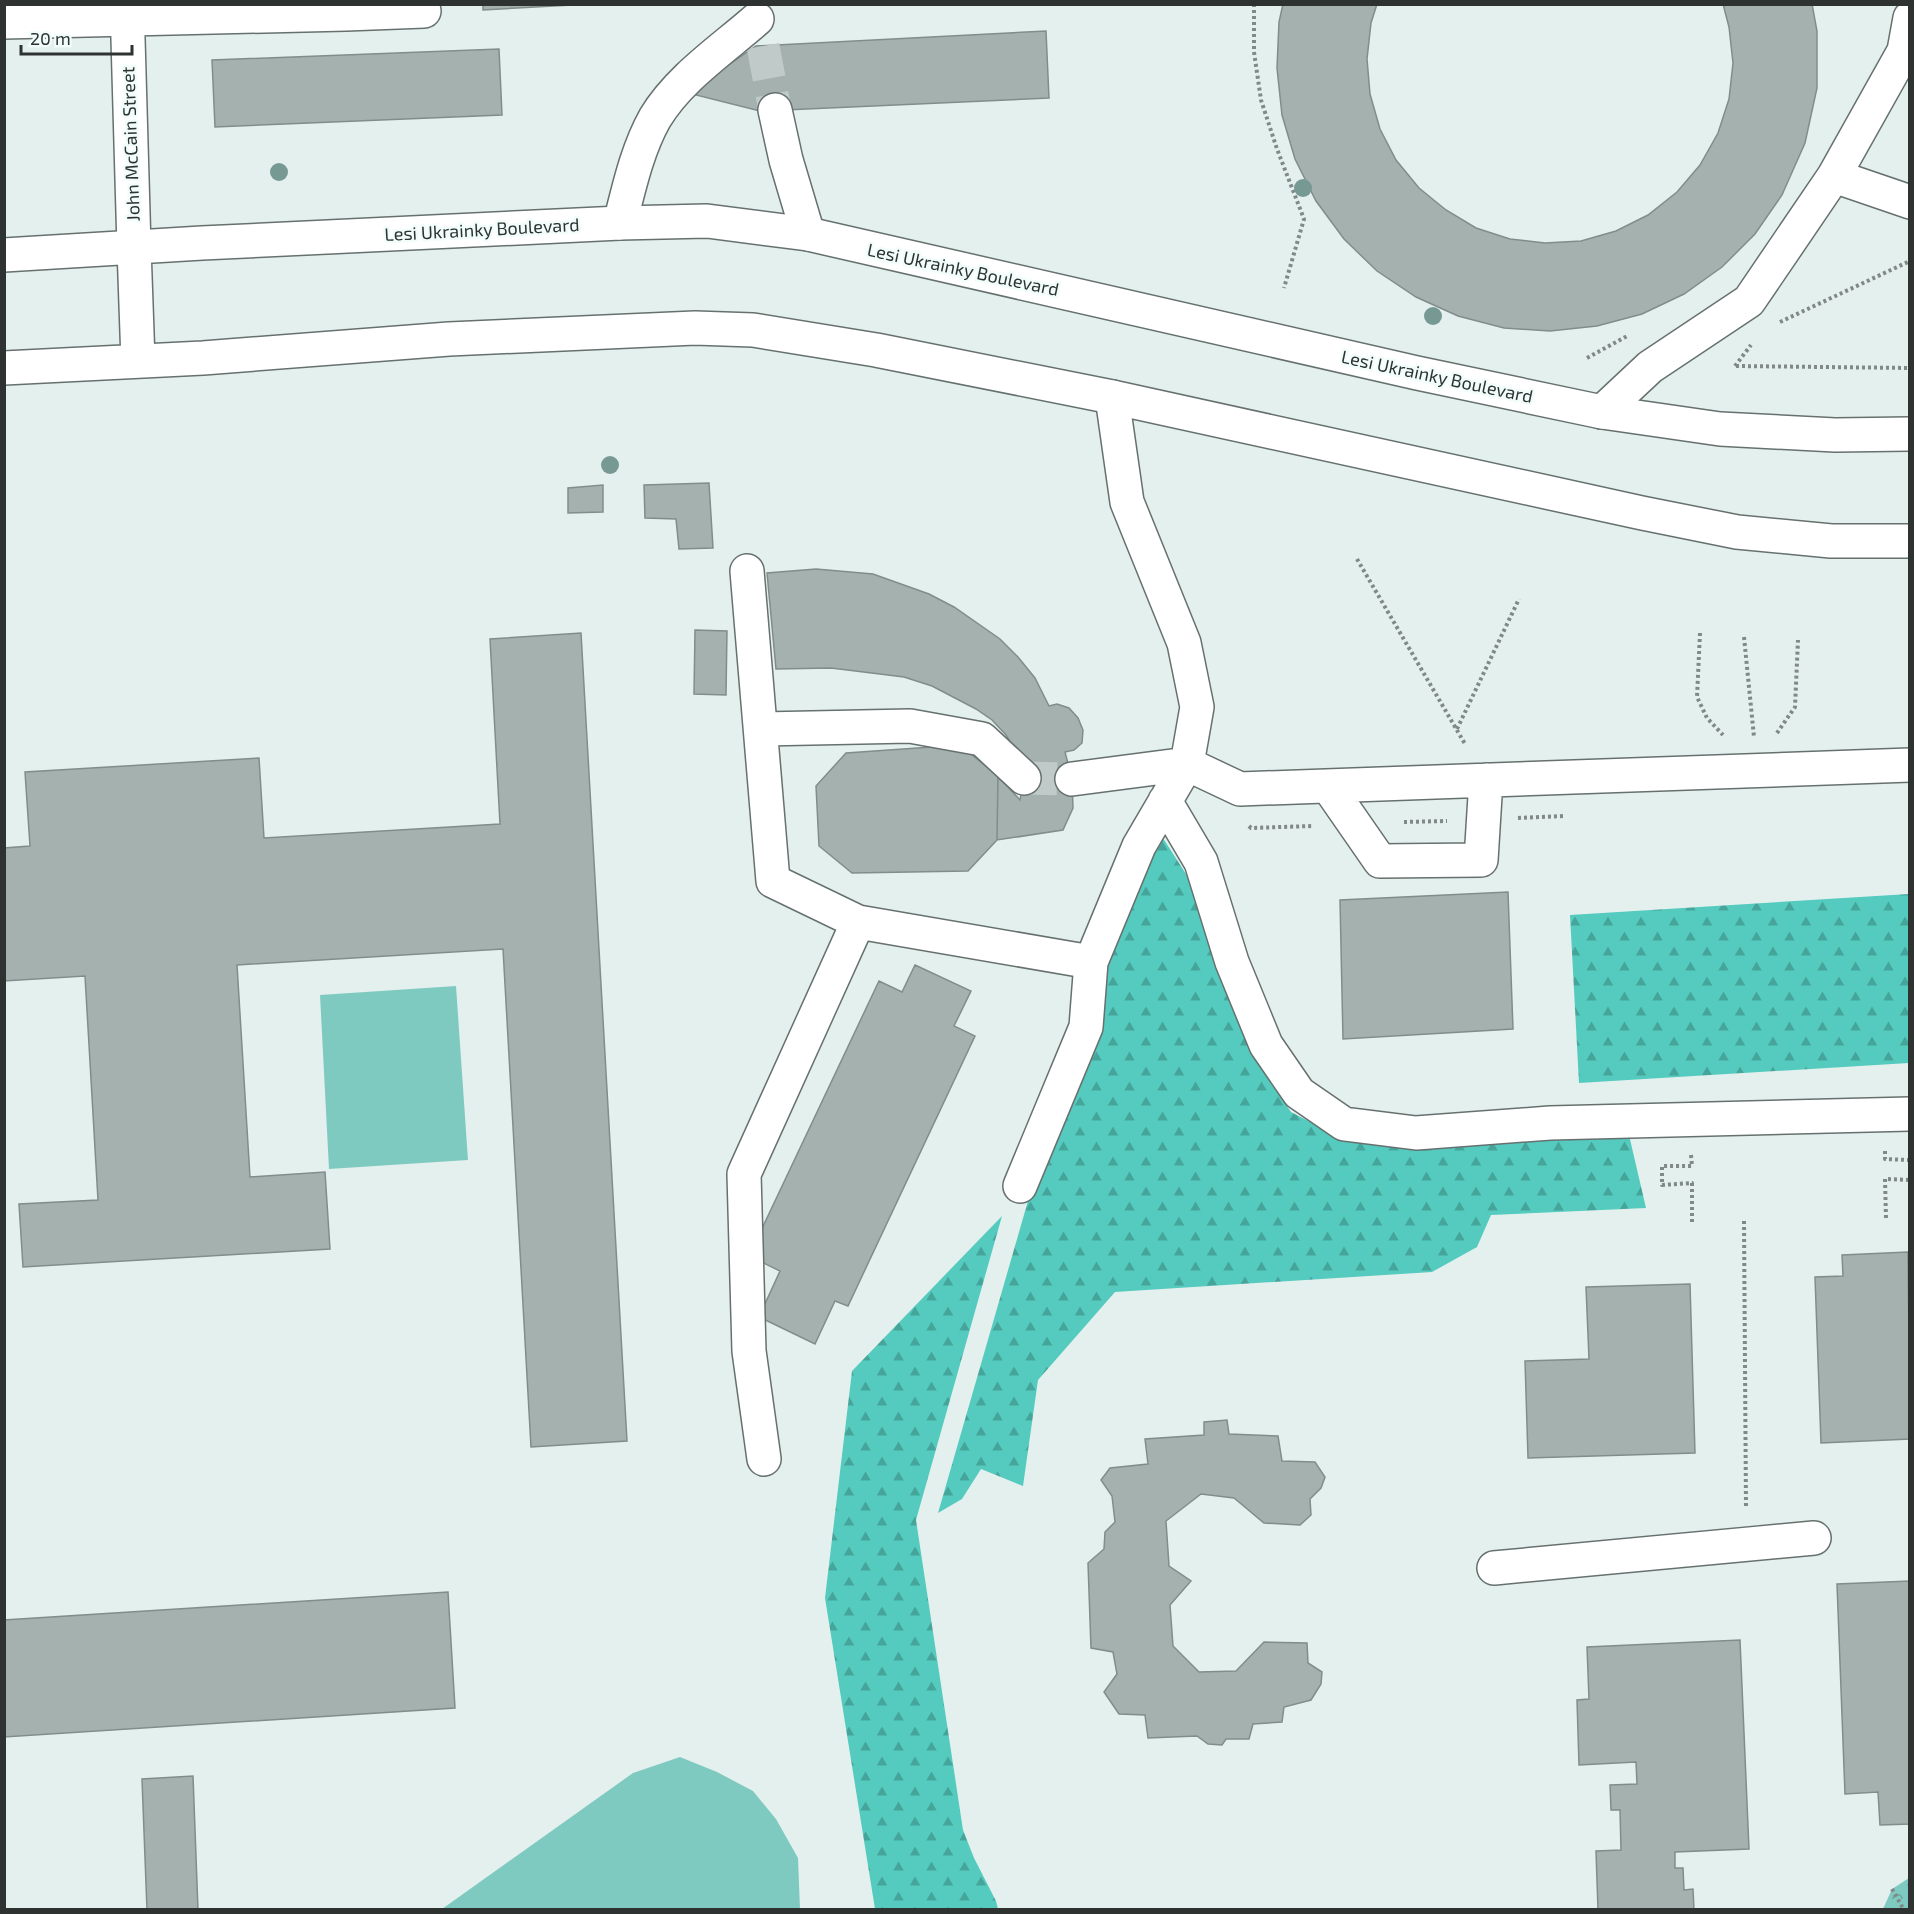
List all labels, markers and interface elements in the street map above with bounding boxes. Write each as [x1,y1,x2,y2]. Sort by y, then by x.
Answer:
scale bar [21,18,132,56]
text: 20 m [30,27,71,49]
street label: John McCain Street [116,66,144,222]
street label: Lesi Ukrainky Boulevard [384,213,580,245]
street label: Lesi Ukrainky Boulevard [865,238,1061,300]
street label: Lesi Ukrainky Boulevard [1339,345,1535,407]

